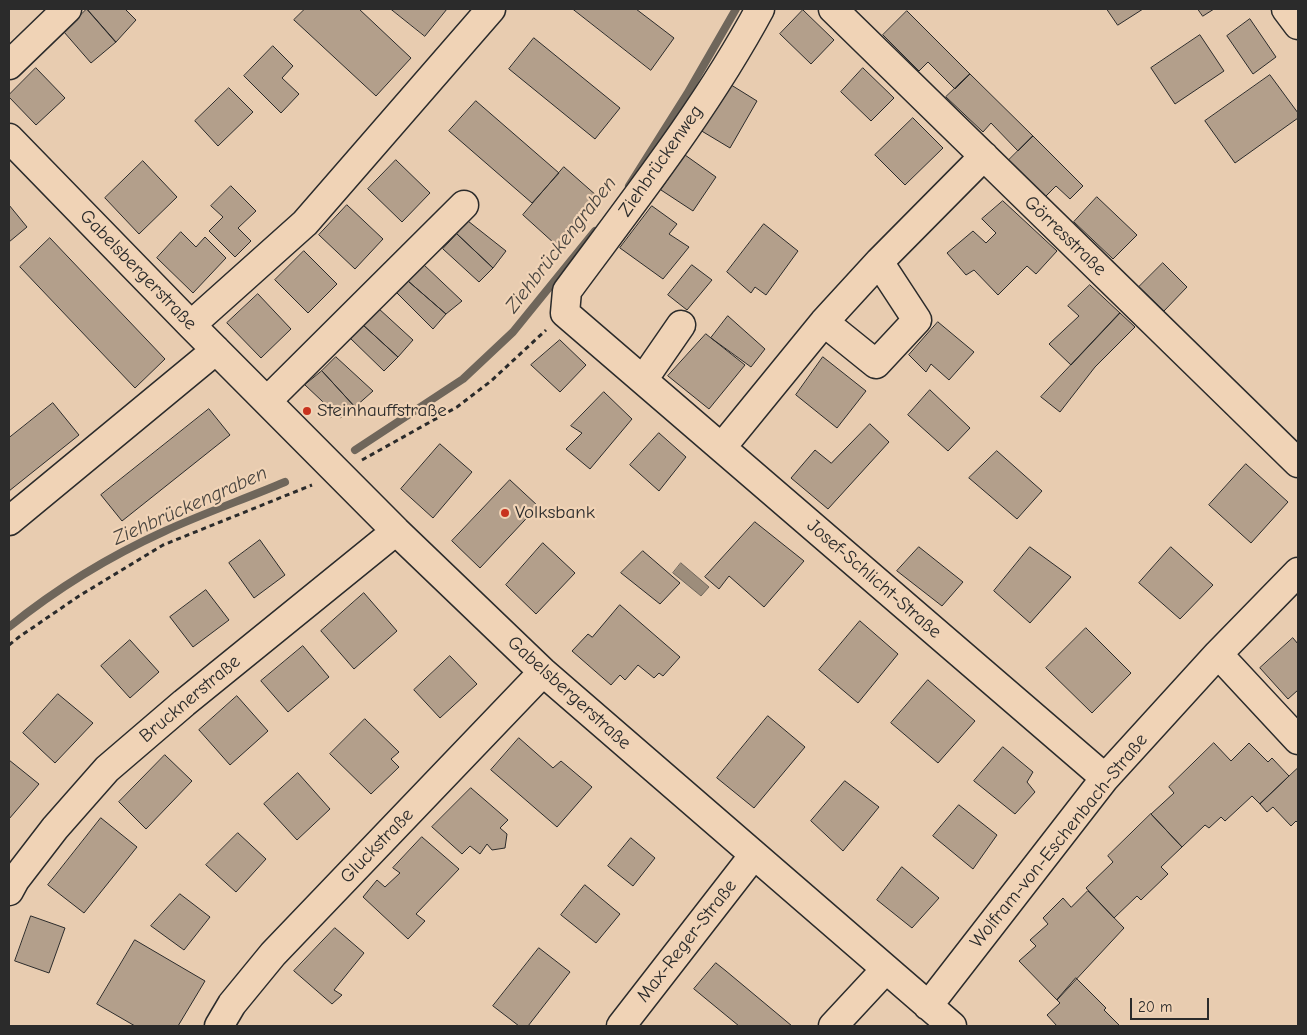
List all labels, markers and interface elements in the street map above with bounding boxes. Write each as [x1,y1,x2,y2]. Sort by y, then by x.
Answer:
street label: Ziehbrückenweg [614,101,708,221]
water label: Ziehbrückengraben [500,172,622,318]
street label: Görresstraße [1019,191,1111,281]
street label: Gabelsbergerstraße [75,205,201,335]
place label: Steinhauffstraße [317,400,447,422]
marker: Steinhauffstraße [301,405,313,417]
water label: Ziehbrückengraben [109,461,271,551]
place label: Volksbank [515,502,595,524]
marker: Volksbank [499,507,511,519]
street label: Josef-Schlicht-Straße [802,514,946,644]
street label: Gabelsbergerstraße [502,631,636,755]
street label: Brucknerstraße [135,650,245,748]
street label: Wolfram-von-Eschenbach-Straße [965,729,1153,953]
street label: Gluckstraße [336,804,418,888]
street label: Max-Reger-Straße [632,875,742,1007]
scale bar [1132,988,1211,1020]
text: 20 m [1138,998,1172,1016]

